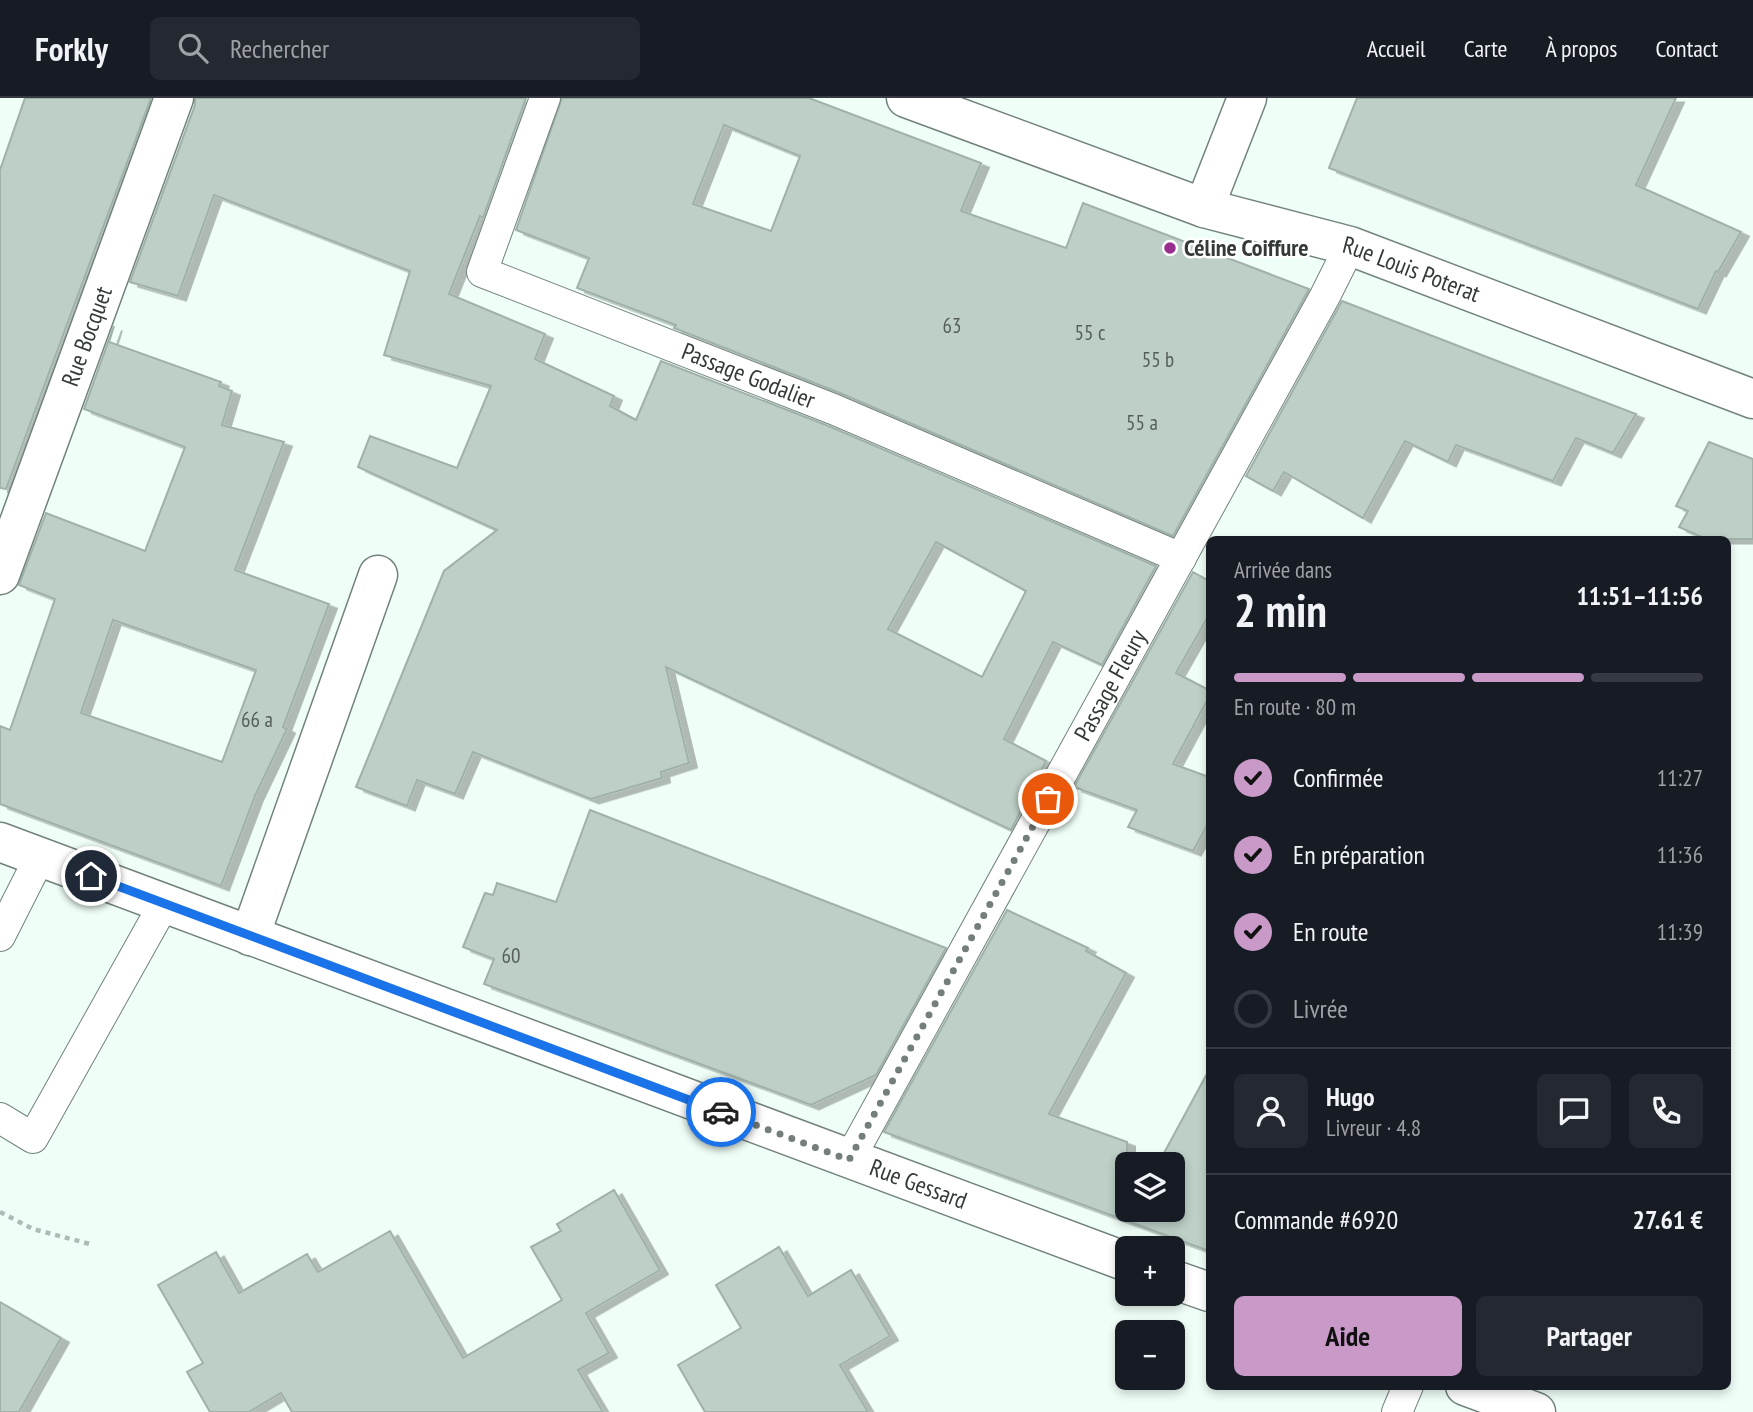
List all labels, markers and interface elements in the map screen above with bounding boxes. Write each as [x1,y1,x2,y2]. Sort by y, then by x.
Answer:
search box [150,17,640,80]
text: Forkly [35,27,108,70]
icon: search [174,29,212,67]
text: Rechercher [230,32,329,65]
text: Accueil [1367,33,1426,64]
text: Carte [1464,33,1507,64]
text: À propos [1545,33,1617,64]
text: Contact [1655,33,1718,64]
street label: Rue Louis Poterat [1340,229,1485,309]
place label: Céline Coiffure [1184,232,1309,263]
marker: Céline Coiffure [1162,240,1178,256]
street label: Rue Bocquet [54,282,119,390]
house number: 63 [943,312,961,339]
house number: 55 c [1075,319,1106,346]
street label: Passage Godalier [677,336,820,416]
house number: 55 b [1142,346,1174,373]
house number: 55 a [1126,409,1158,436]
text: Arrivée dans [1234,555,1332,584]
text: 11:51–11:56 [1576,579,1703,612]
text: 2 min [1234,580,1327,640]
street label: Passage Fleury [1067,624,1153,746]
text: En route · 80 m [1234,692,1356,721]
house number: 66 a [241,706,273,733]
icon: check [1234,759,1272,797]
text: Confirmée [1293,761,1384,794]
text: 11:27 [1657,763,1703,792]
pin [1018,769,1078,829]
icon: bag [1029,780,1067,818]
icon: check [1234,836,1272,874]
text: En préparation [1293,838,1425,871]
text: 11:36 [1657,840,1703,869]
pin [61,846,121,906]
icon: home [72,857,110,895]
icon: check [1234,913,1272,951]
text: En route [1293,915,1368,948]
text: 11:39 [1657,917,1703,946]
house number: 60 [502,942,520,969]
text: Livrée [1293,992,1348,1025]
button: person [1234,1074,1308,1148]
button: chat [1537,1074,1611,1148]
button: phone [1629,1074,1703,1148]
courier [686,1077,756,1147]
text: Hugo [1326,1080,1375,1113]
icon: car [702,1093,740,1131]
text: Livreur · 4.8 [1326,1113,1421,1142]
street label: Rue Gessard [865,1152,971,1216]
map controls [1115,1152,1185,1390]
button: layers [1115,1152,1185,1222]
text: Commande #6920 [1234,1203,1398,1236]
text: 27.61 € [1633,1203,1703,1236]
button: + [1115,1236,1185,1306]
button: Aide [1234,1296,1462,1376]
button: Partager [1476,1296,1703,1376]
button: − [1115,1320,1185,1390]

